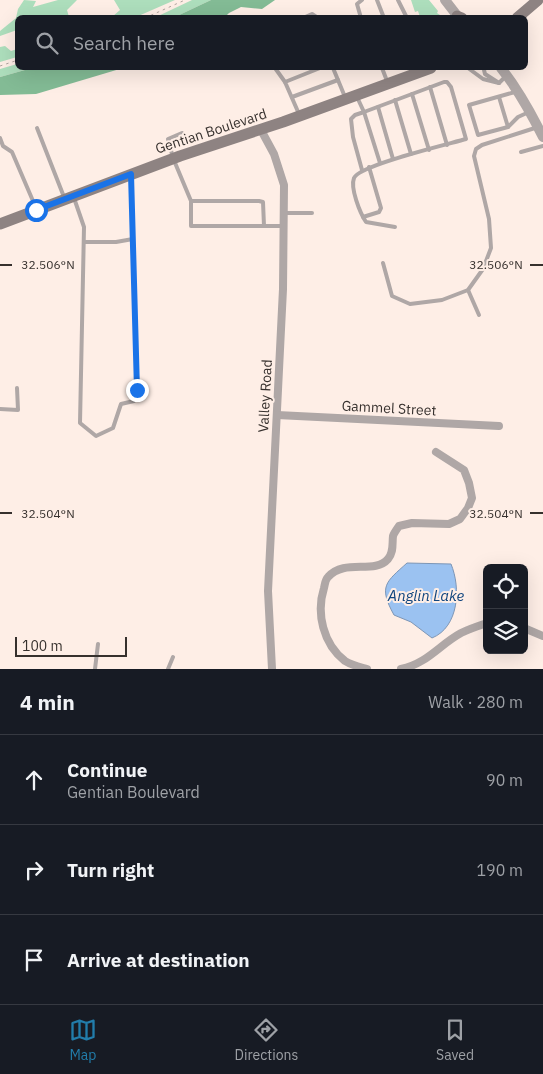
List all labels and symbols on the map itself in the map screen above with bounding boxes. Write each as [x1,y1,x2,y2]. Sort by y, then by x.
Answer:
street label: Gentian Boulevard [153,104,269,158]
route start [25,199,48,222]
text: 32.506°N [21,257,75,272]
text: 32.506°N [469,257,523,272]
street label: Valley Road [254,359,276,433]
route end [126,379,149,402]
street label: Gammel Street [341,397,437,419]
text: 32.504°N [21,506,75,521]
text: 32.504°N [469,506,523,521]
water label: Anglin Lake [387,586,464,605]
scale bar [15,634,128,657]

